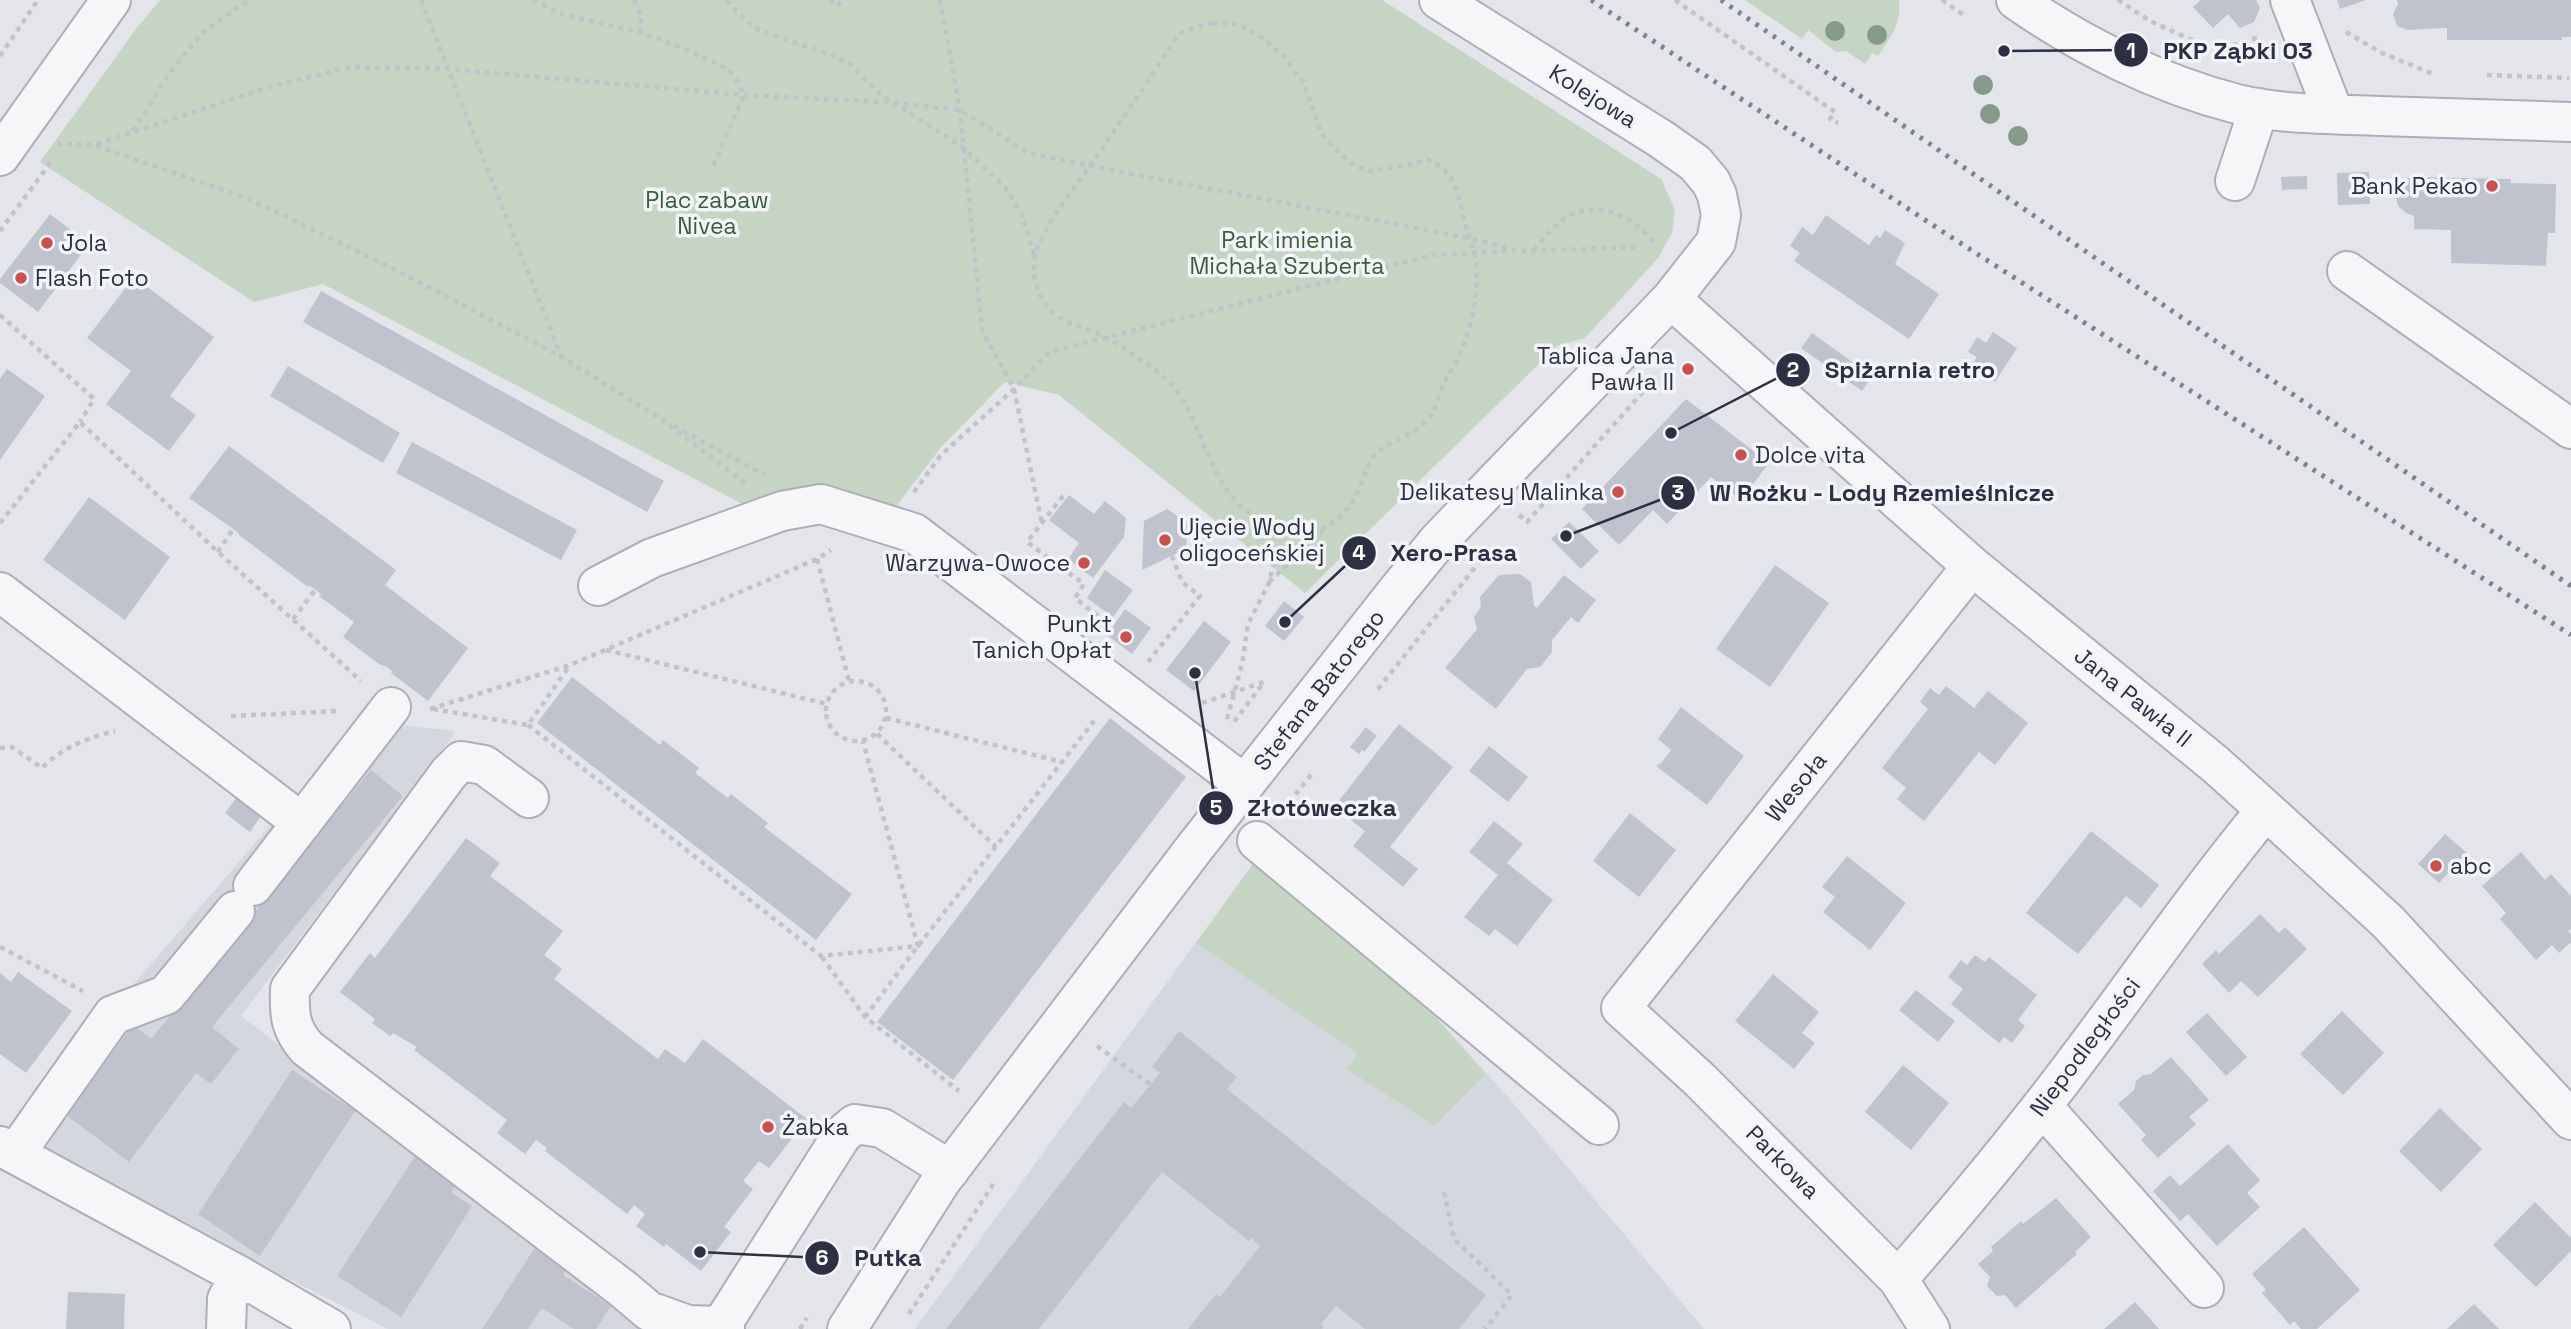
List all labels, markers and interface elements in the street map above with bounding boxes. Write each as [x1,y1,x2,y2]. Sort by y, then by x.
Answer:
callout: PKP Ząbki 03 [2114,28,2326,73]
text: PKP Ząbki 03 [2163,35,2313,66]
text: 1 [2126,37,2136,64]
street label: Kolejowa [1543,57,1643,135]
place label: Bank Pekao [2351,171,2478,201]
marker: Bank Pekao [2484,178,2500,194]
park label: Plac zabaw Nivea [645,185,769,241]
park label: Park imienia Michała Szuberta [1189,225,1385,281]
place label: Jola [61,228,107,258]
marker: Jola [39,235,55,251]
place label: Flash Foto [35,263,149,293]
marker: Flash Foto [13,270,29,286]
place label: Tablica Jana Pawła II [1537,341,1674,397]
callout: Spiżarnia retro [1776,348,2009,393]
text: Spiżarnia retro [1825,354,1995,385]
text: 2 [1787,356,1799,383]
marker: Tablica Jana Pawła II [1680,361,1696,377]
place label: Dolce vita [1755,440,1865,470]
marker: Dolce vita [1733,447,1749,463]
callout: W Rożku - Lody Rzemieślnicze [1660,470,2070,515]
place label: Delikatesy Malinka [1400,477,1604,507]
text: W Rożku - Lody Rzemieślnicze [1709,477,2055,508]
text: 3 [1672,479,1684,506]
marker: Delikatesy Malinka [1610,484,1626,500]
place label: Ujęcie Wody oligoceńskiej [1179,512,1324,568]
callout: Xero-Prasa [1342,531,1532,576]
marker: Ujęcie Wody oligoceńskiej [1157,532,1173,548]
text: Xero-Prasa [1391,537,1518,568]
text: 4 [1352,539,1366,566]
place label: Warzywa-Owoce [885,548,1070,578]
marker: Warzywa-Owoce [1076,555,1092,571]
street label: Stefana Batorego [1247,603,1391,777]
place label: Punkt Tanich Opłat [972,609,1112,665]
marker: Punkt Tanich Opłat [1118,629,1134,645]
street label: Jana Pawła II [2068,640,2198,754]
street label: Wesoła [1759,746,1833,828]
callout: Złotóweczka [1198,785,1411,830]
text: Złotóweczka [1247,792,1397,823]
text: 5 [1210,794,1222,821]
place label: abc [2450,851,2492,881]
marker: abc [2428,858,2444,874]
street label: Niepodległości [2023,971,2147,1123]
place label: Żabka [782,1112,849,1142]
marker: Żabka [760,1119,776,1135]
street label: Parkowa [1740,1119,1826,1205]
callout: Putka [805,1235,935,1280]
text: Putka [854,1242,922,1273]
text: 6 [816,1244,829,1271]

